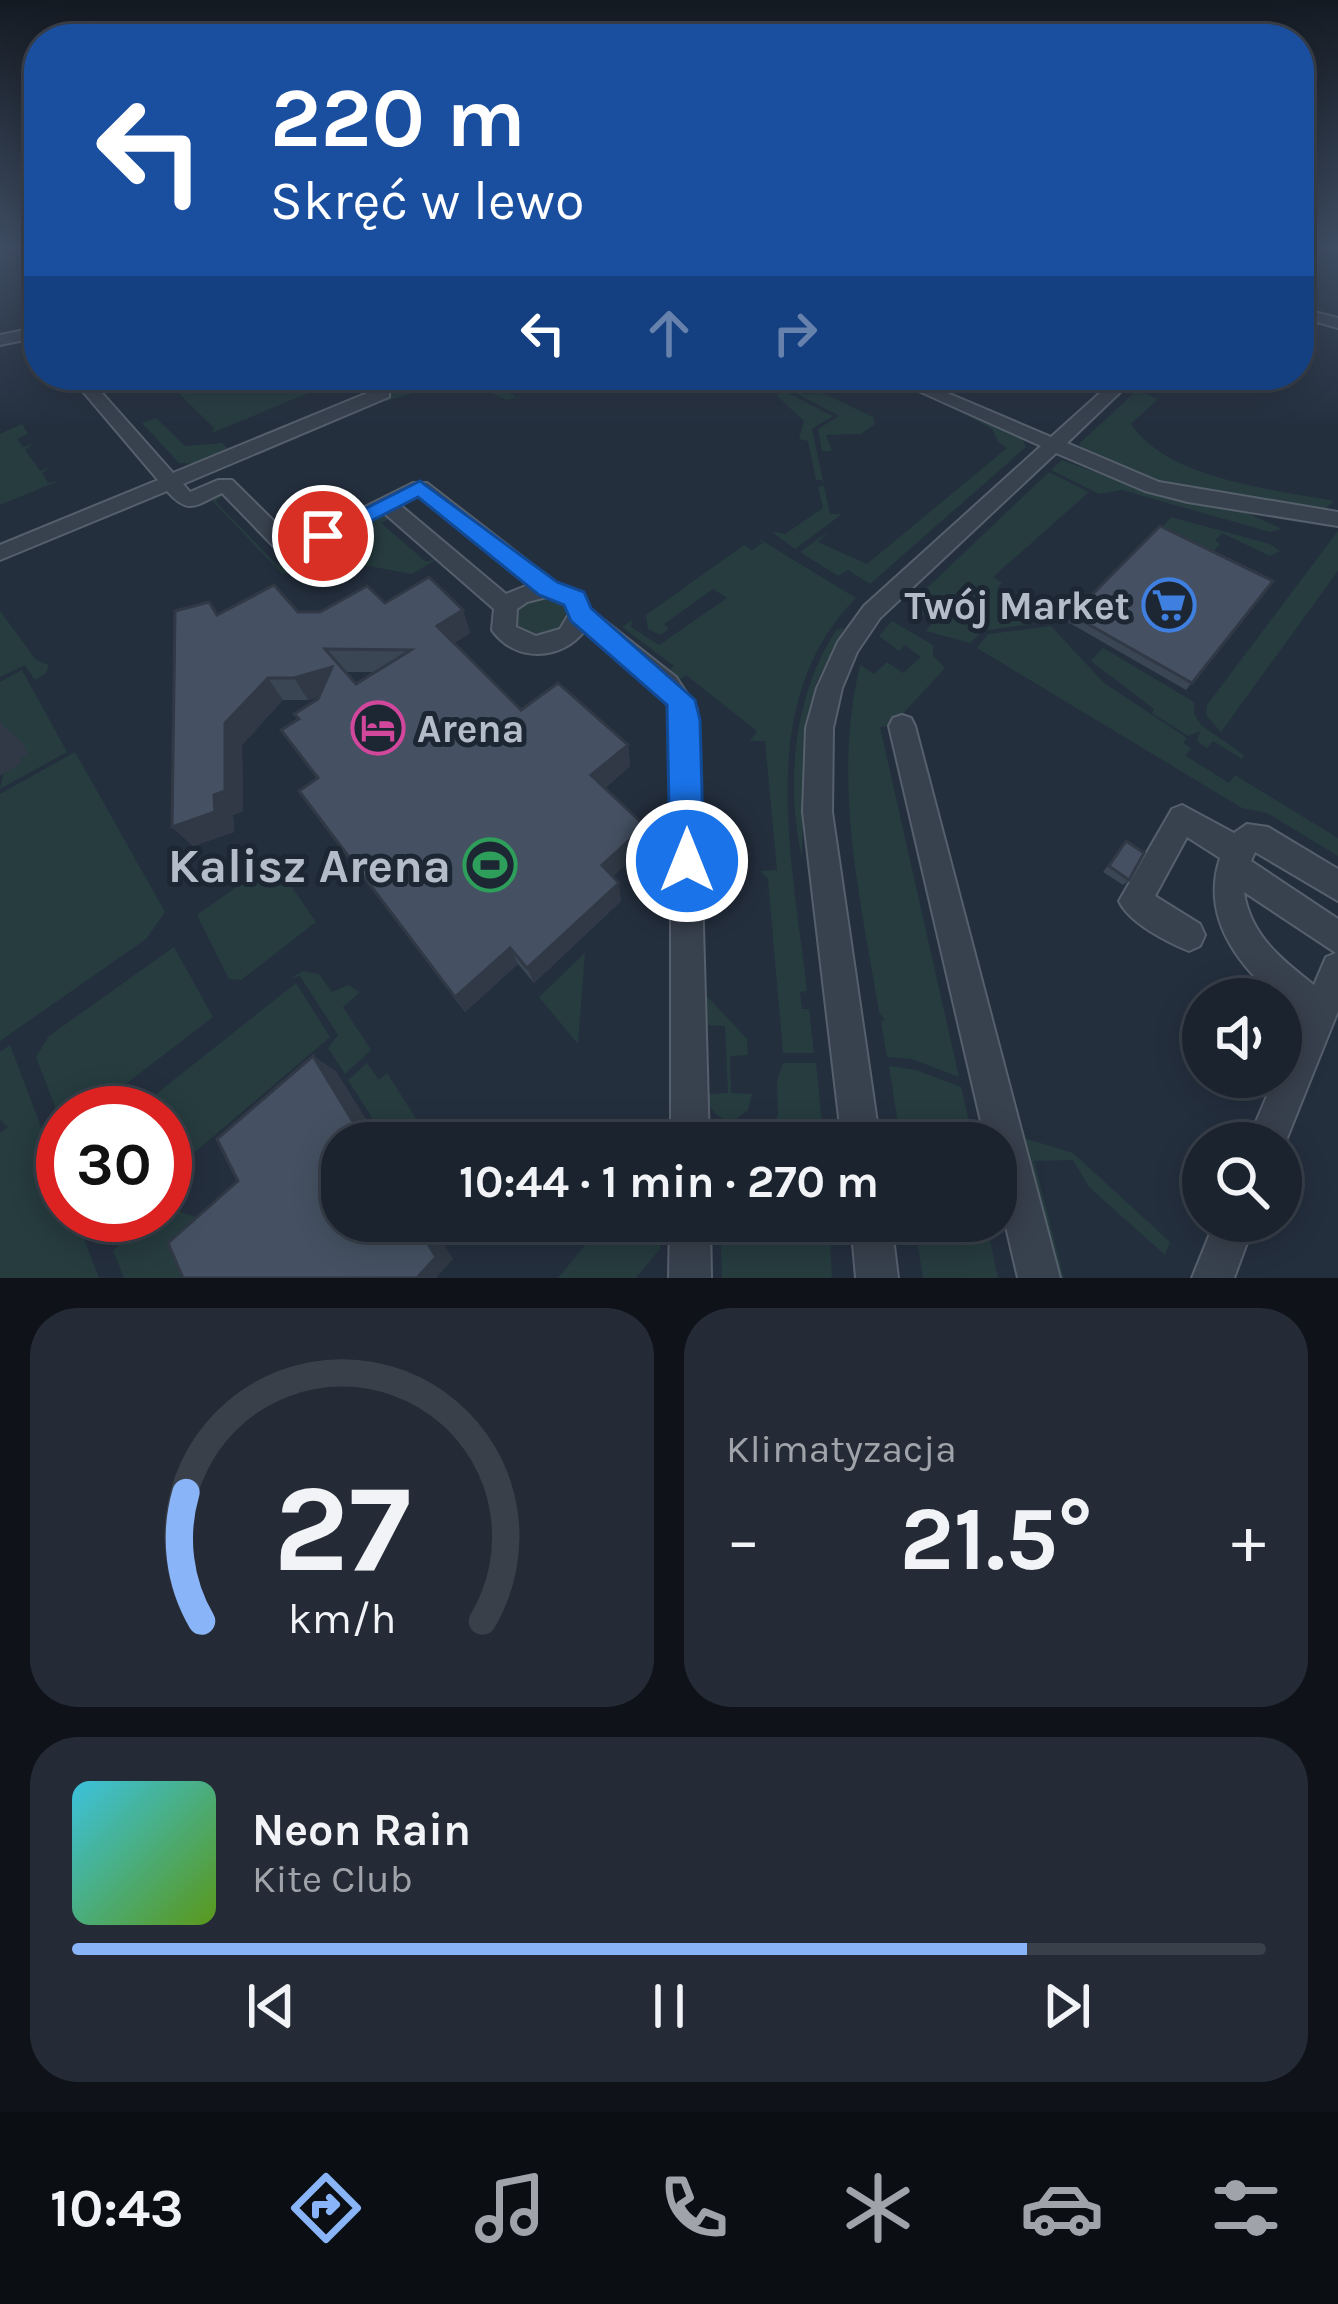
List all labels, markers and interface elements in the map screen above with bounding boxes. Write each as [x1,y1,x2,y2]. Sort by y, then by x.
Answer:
text: 220 m [270,69,526,167]
icon: left [72,72,228,228]
text: Skręć w lewo [270,169,584,233]
icon: left [510,300,576,366]
icon: ahead [636,300,702,366]
icon: right [762,300,828,366]
pin [272,485,374,587]
icon: arrive [290,503,356,569]
supermarket icon: Twój Market [1141,577,1197,633]
place label: Twój Market [904,583,1130,629]
hotel icon: Arena [350,700,406,756]
place label: Arena [417,706,524,752]
position arrow [624,798,750,924]
sports icon: Kalisz Arena [462,837,518,893]
place label: Kalisz Arena [168,838,451,894]
map controls [1182,978,1302,1242]
button: sound [1182,978,1302,1098]
speed limit sign: 30 [36,1086,192,1242]
button: search [1182,1122,1302,1242]
text: 10:44 · 1 min · 270 m [459,1156,879,1208]
text: Klimatyzacja [726,1426,957,1472]
text: 27 [273,1456,411,1601]
text: 21.5° [899,1486,1093,1592]
text: − [726,1501,761,1579]
text: + [1231,1501,1266,1579]
text: km/h [288,1593,396,1643]
text: Neon Rain [252,1804,471,1856]
text: Kite Club [252,1856,413,1902]
icon: previous [238,1973,304,2039]
icon: pause [636,1973,702,2039]
icon: next [1034,1973,1100,2039]
icon: directions [284,2166,368,2250]
icon: music [468,2166,552,2250]
icon: phone [652,2166,736,2250]
icon: climate [836,2166,920,2250]
icon: car [1020,2166,1104,2250]
icon: filters [1204,2166,1288,2250]
text: 10:43 [50,2176,184,2240]

